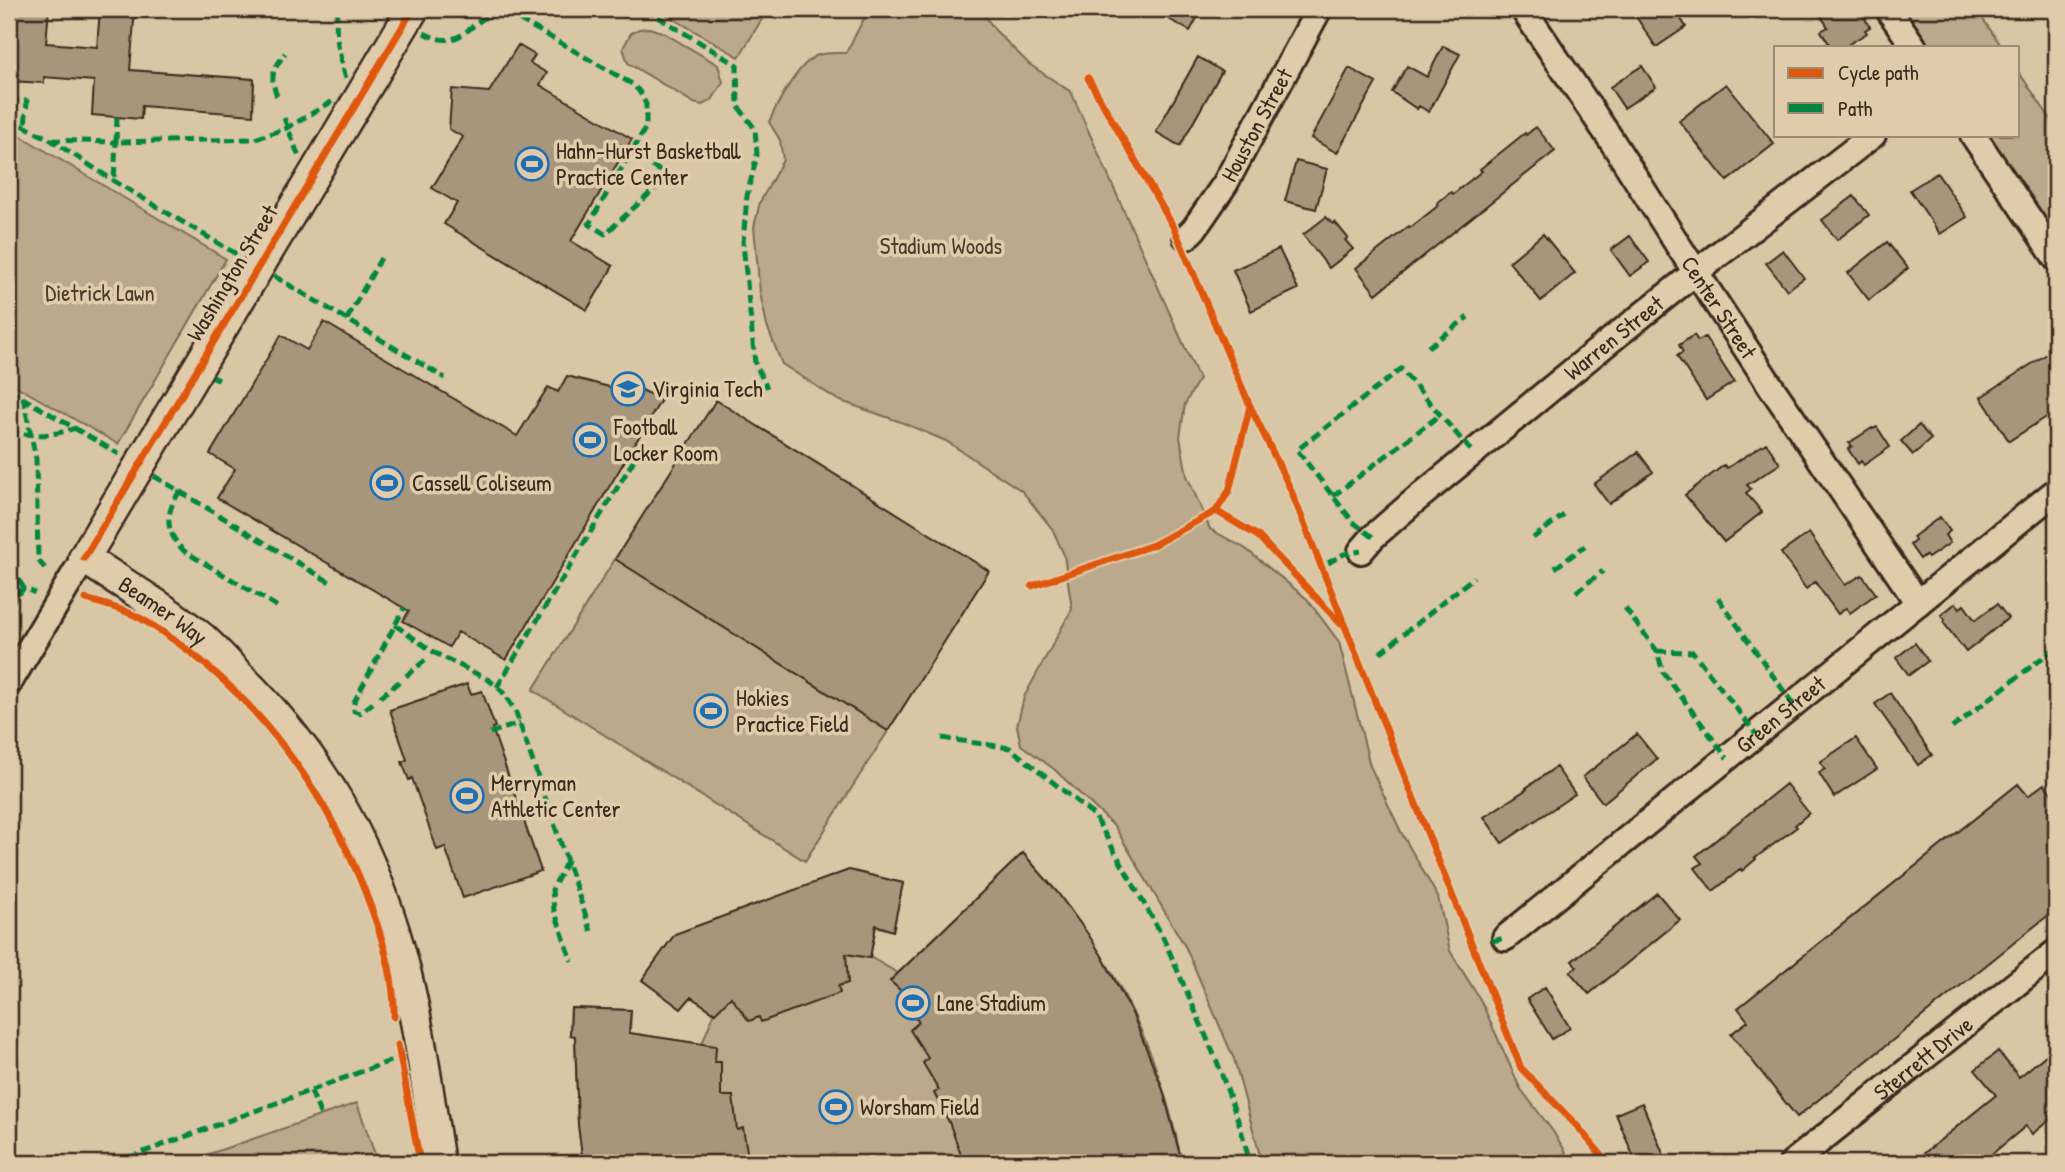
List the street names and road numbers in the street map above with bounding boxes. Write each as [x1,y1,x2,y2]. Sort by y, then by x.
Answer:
street label: Houston Street [1213,62,1300,187]
street label: Washington Street [179,198,285,347]
street label: Center Street [1674,250,1765,365]
street label: Warren Street [1557,287,1671,387]
street label: Beamer Way [113,568,215,652]
street label: Green Street [1729,667,1833,760]
street label: Sterrett Drive [1867,1008,1979,1107]

